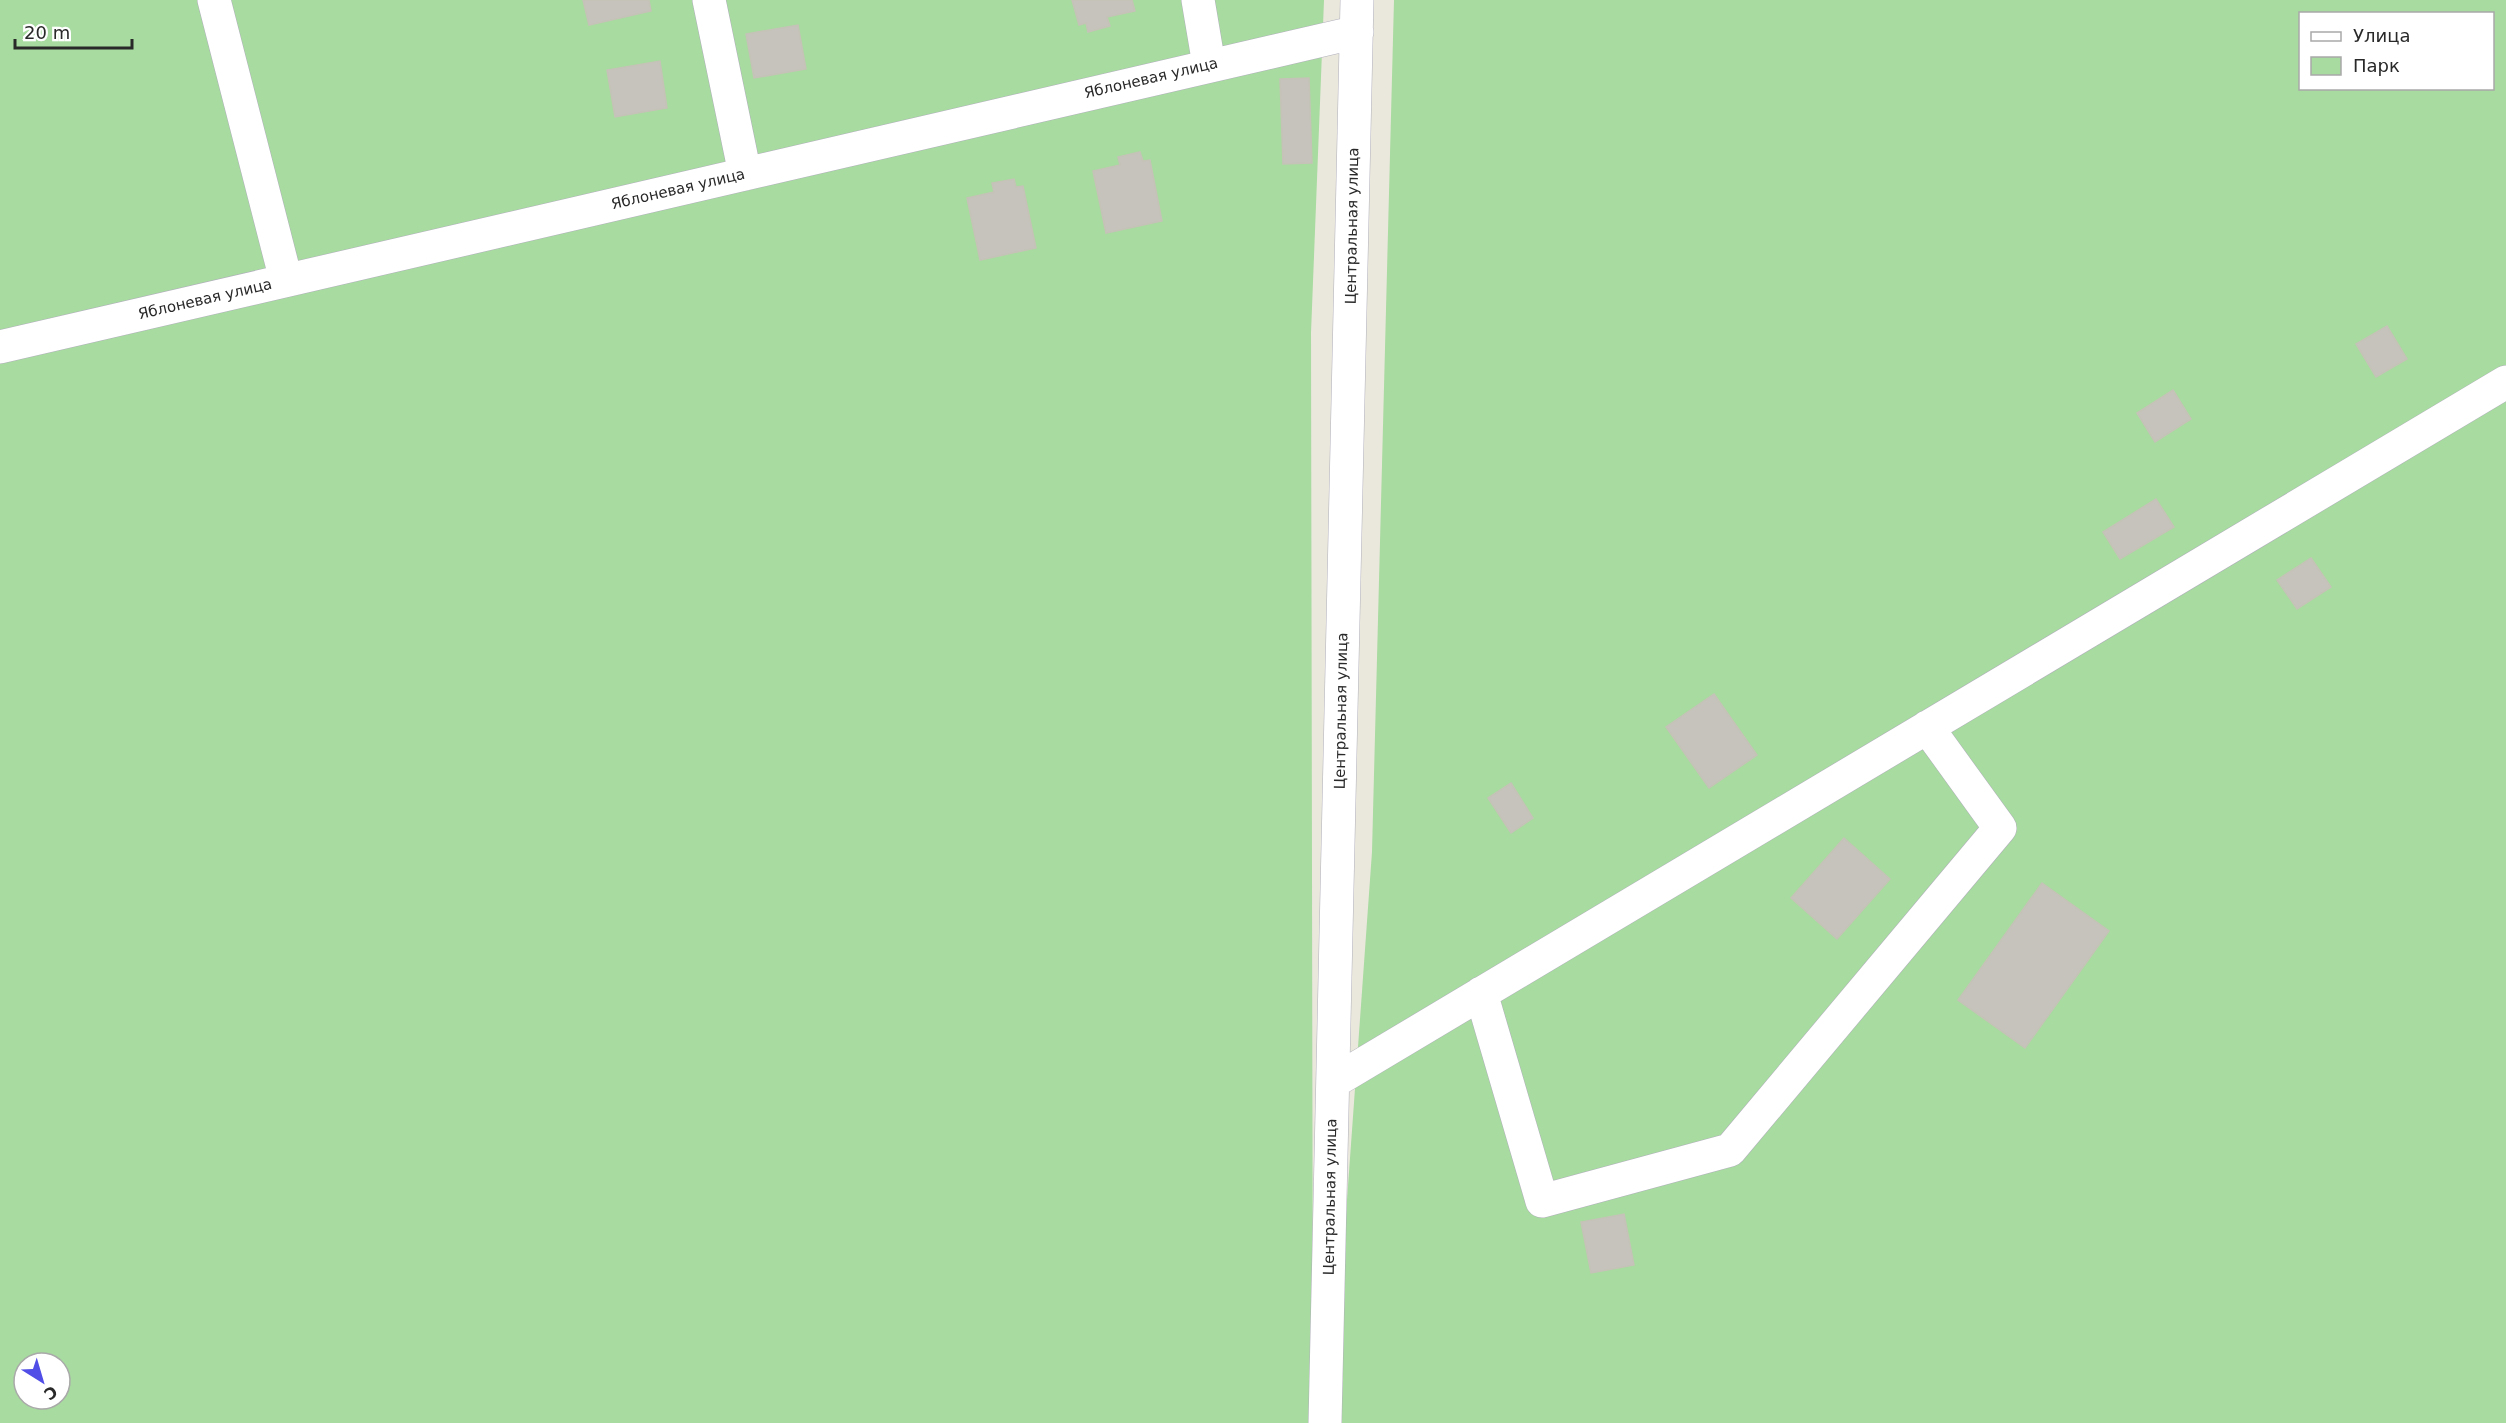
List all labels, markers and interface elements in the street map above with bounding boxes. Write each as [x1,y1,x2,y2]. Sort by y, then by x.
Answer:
scale bar [15,12,132,50]
legend [2299,12,2494,90]
text: 20 m [24,22,70,43]
text: Улица [2353,25,2410,46]
street label: Яблоневая улица [1082,54,1220,102]
text: Парк [2353,55,2400,76]
street label: Центральная улица [1342,147,1362,305]
street label: Яблоневая улица [609,165,747,213]
street label: Яблоневая улица [136,275,274,323]
street label: Центральная улица [1331,632,1351,790]
street label: Центральная улица [1320,1118,1340,1276]
north arrow [12,1351,72,1411]
text: С [40,1381,61,1404]

